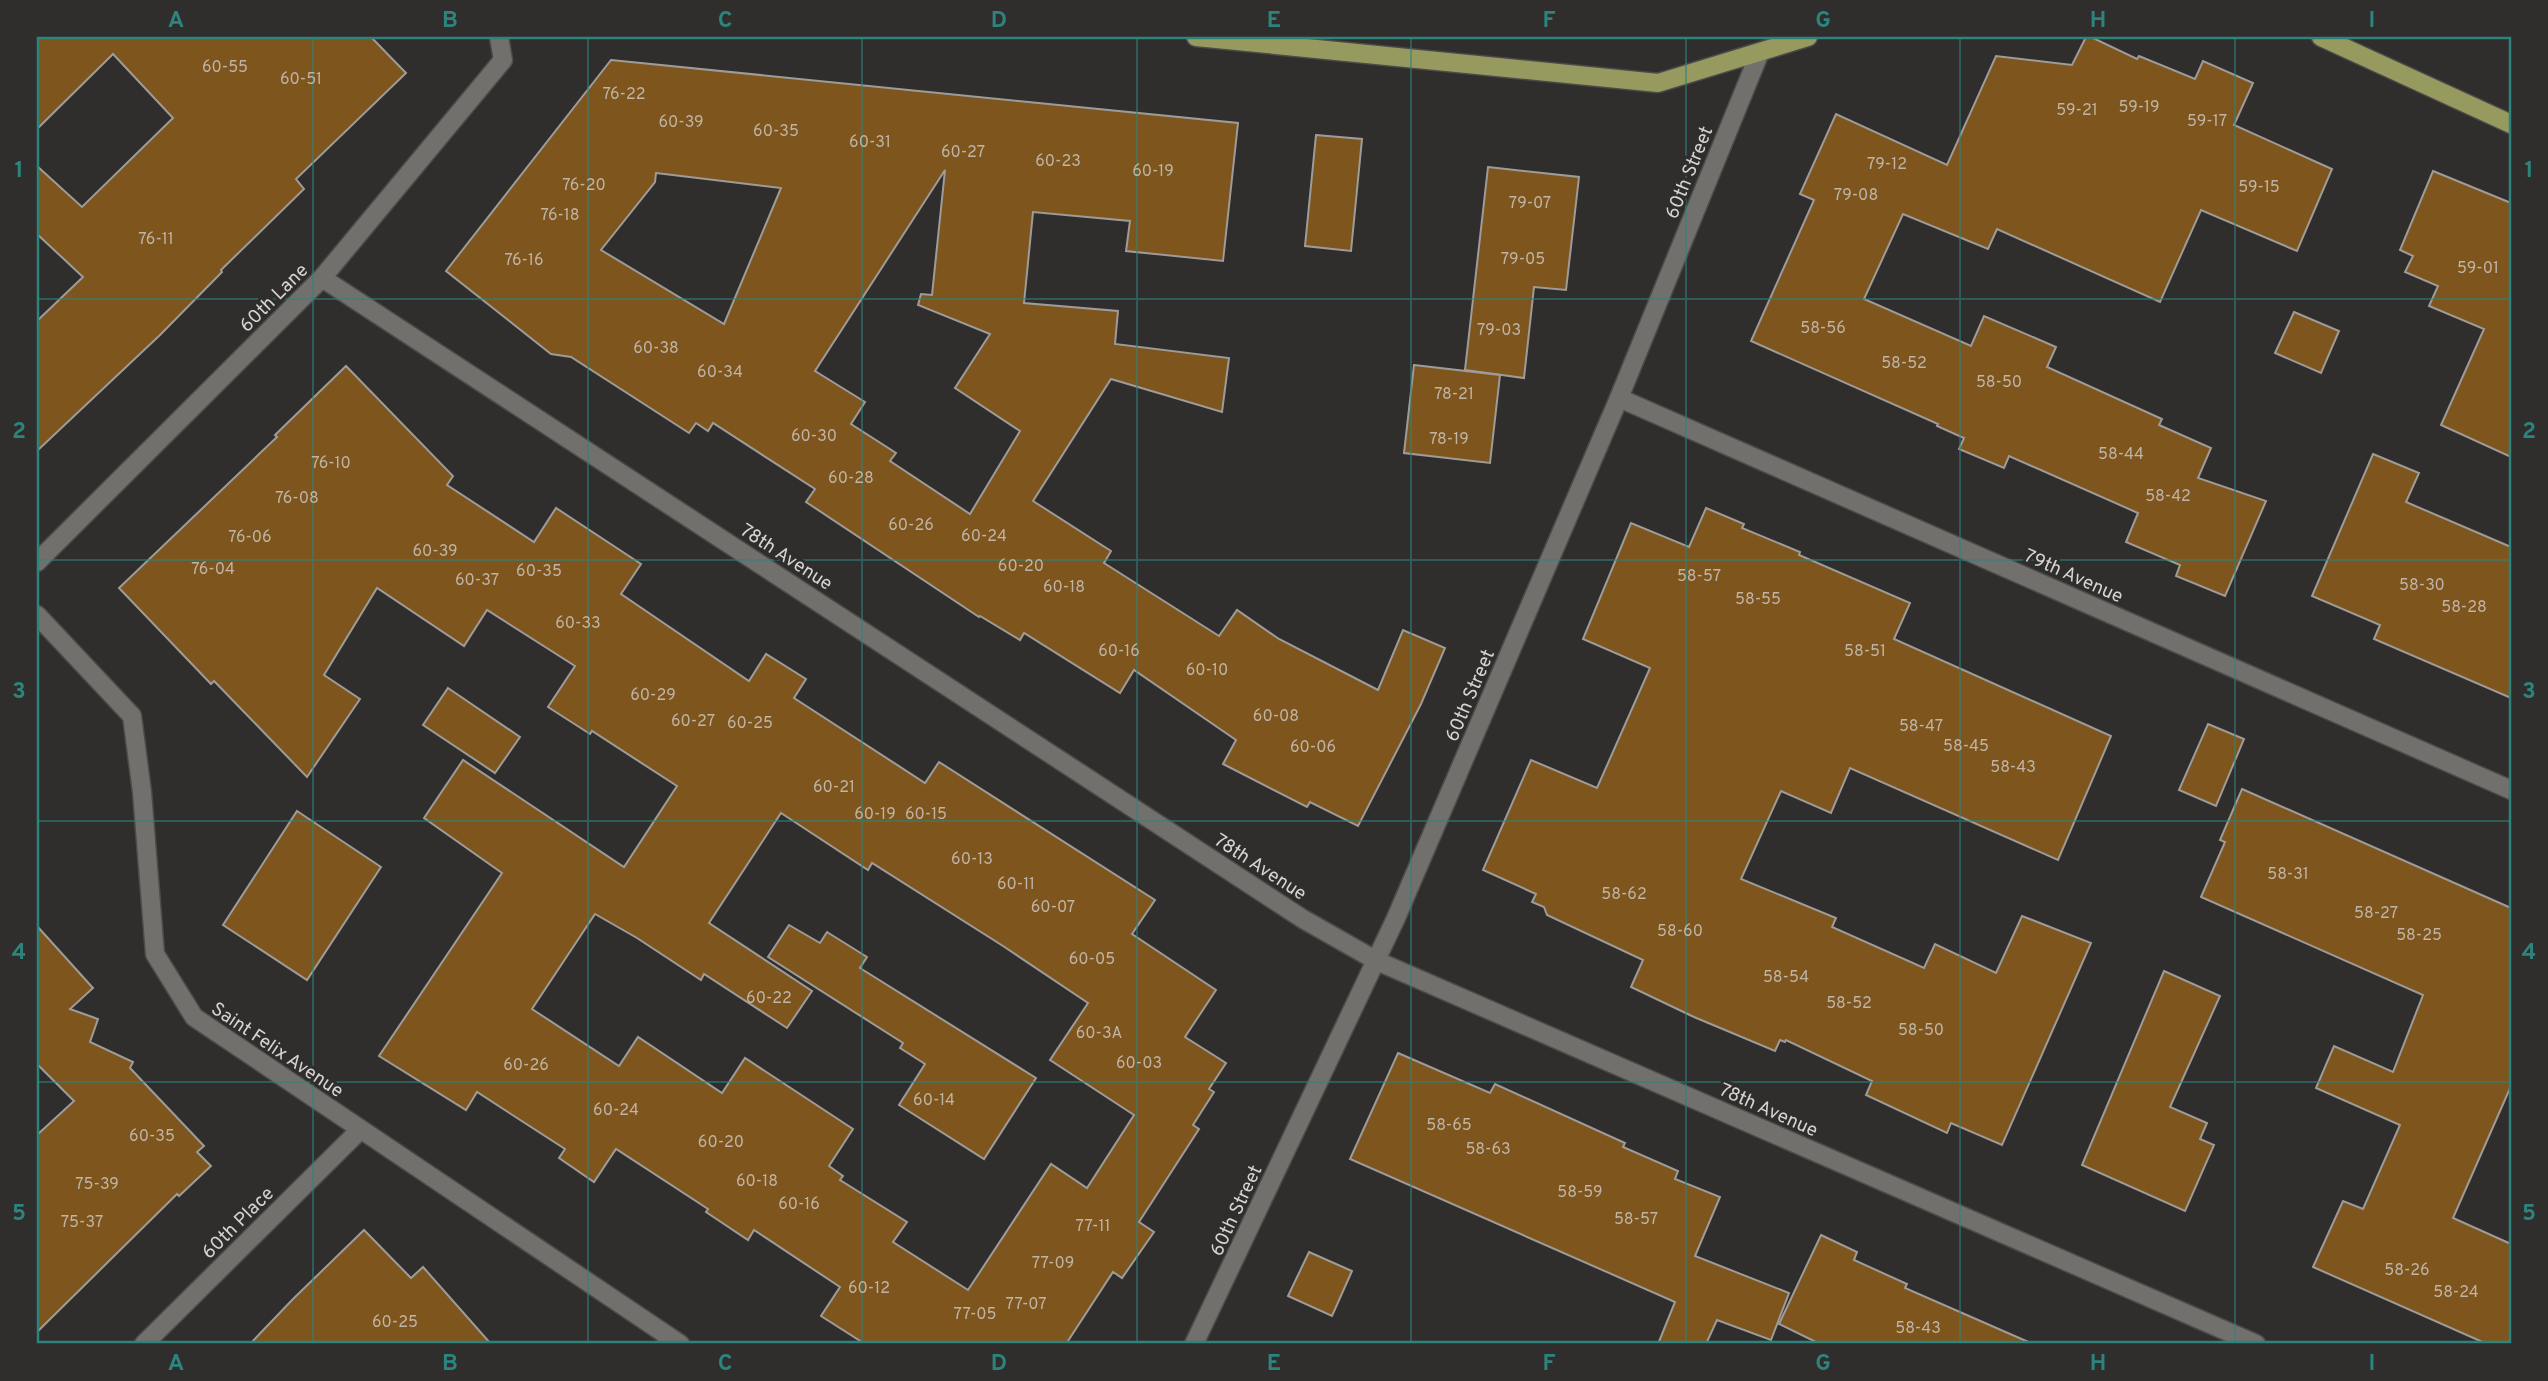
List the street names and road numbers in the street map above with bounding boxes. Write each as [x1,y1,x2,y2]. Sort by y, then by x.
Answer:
street label: 60th Street [1660,123,1719,223]
street label: 60th Lane [235,259,314,338]
street label: 78th Avenue [735,519,837,596]
street label: 79th Avenue [2020,544,2126,609]
street label: 60th Street [1441,646,1501,745]
street label: 78th Avenue [1209,829,1311,906]
street label: Saint Felix Avenue [206,998,348,1104]
street label: 78th Avenue [1715,1078,1821,1143]
street label: 60th Street [1205,1161,1268,1260]
street label: 60th Place [197,1182,280,1265]

